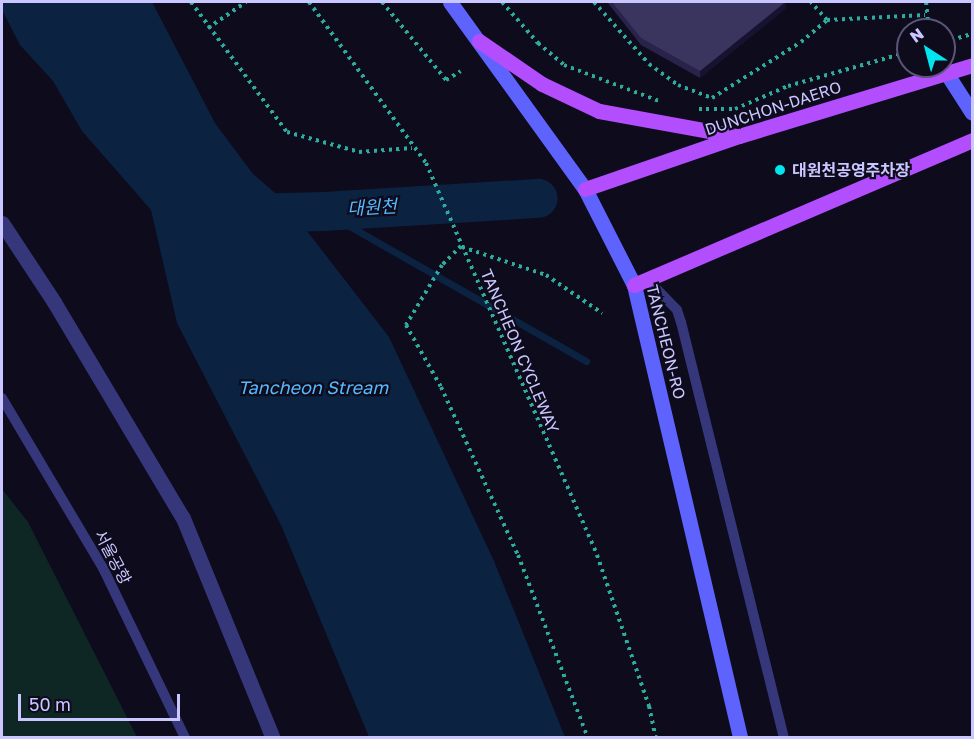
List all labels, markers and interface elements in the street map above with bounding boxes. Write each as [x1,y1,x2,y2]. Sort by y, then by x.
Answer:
north arrow [896,18,956,78]
text: N [906,23,927,47]
street label: DUNCHON-DAERO [702,77,844,139]
place label: 대원천공영주차장 [792,160,910,180]
marker: 대원천공영주차장 [773,163,787,177]
water label: 대원천 [347,195,397,219]
street label: TANCHEON CYCLEWAY [477,266,563,436]
street label: TANCHEON-RO [643,283,689,401]
water label: Tancheon Stream [238,376,388,398]
street label: 서울공항 [91,526,135,588]
scale bar [21,682,183,720]
text: 50 m [29,693,71,715]

